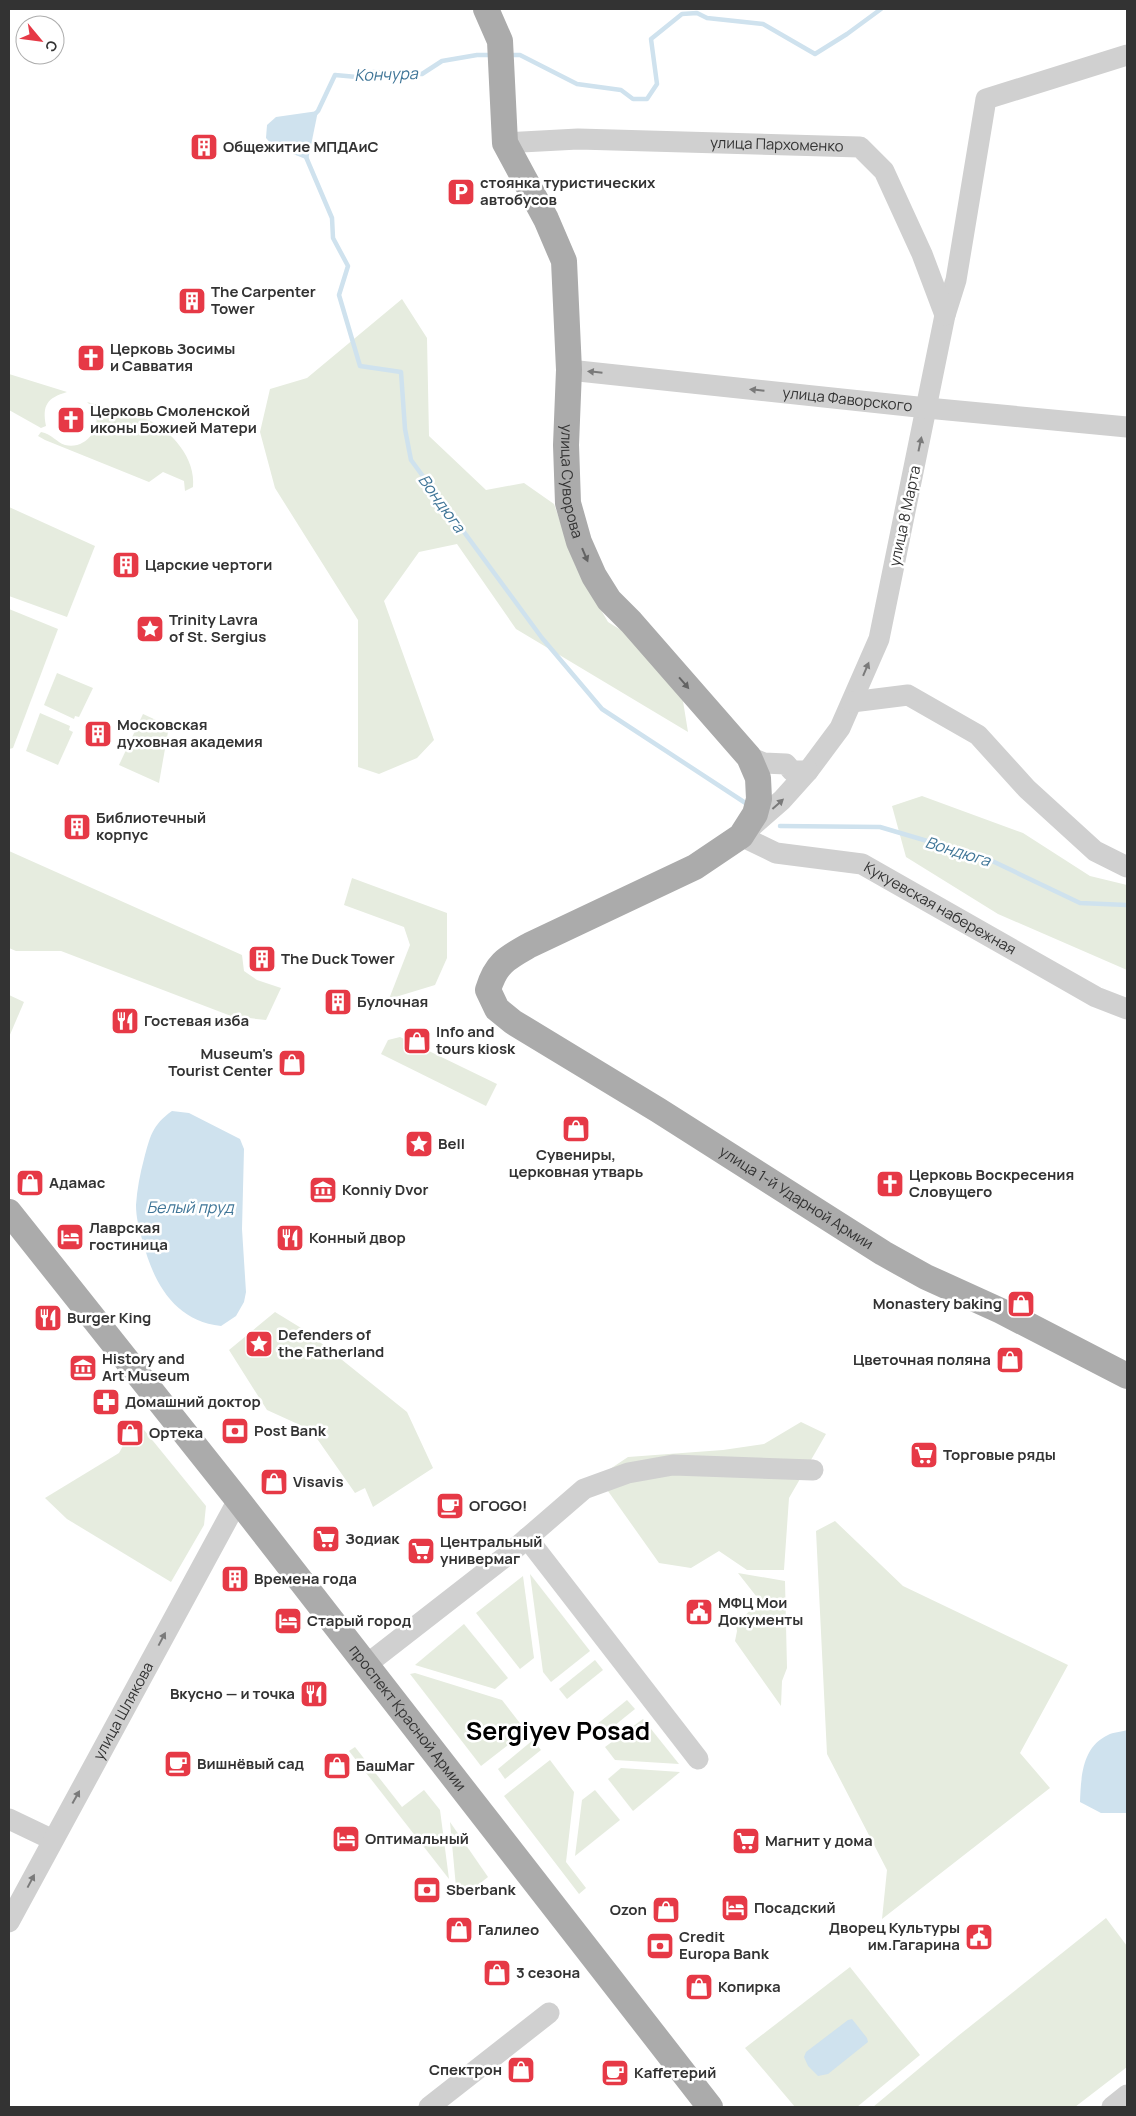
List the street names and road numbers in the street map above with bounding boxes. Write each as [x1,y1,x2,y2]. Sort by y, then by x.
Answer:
street label: улица Пархоменко [710,132,844,157]
street label: улица Фаворского [782,382,914,416]
street label: улица Суворова [556,424,588,541]
street label: улица 8 Марта [884,464,925,568]
street label: Кукуевская набережная [860,856,1020,959]
street label: улица 1-й Ударной Армии [715,1141,877,1254]
street label: проспект Красной Армии [344,1640,471,1795]
street label: улица Шлякова [88,1658,158,1764]

